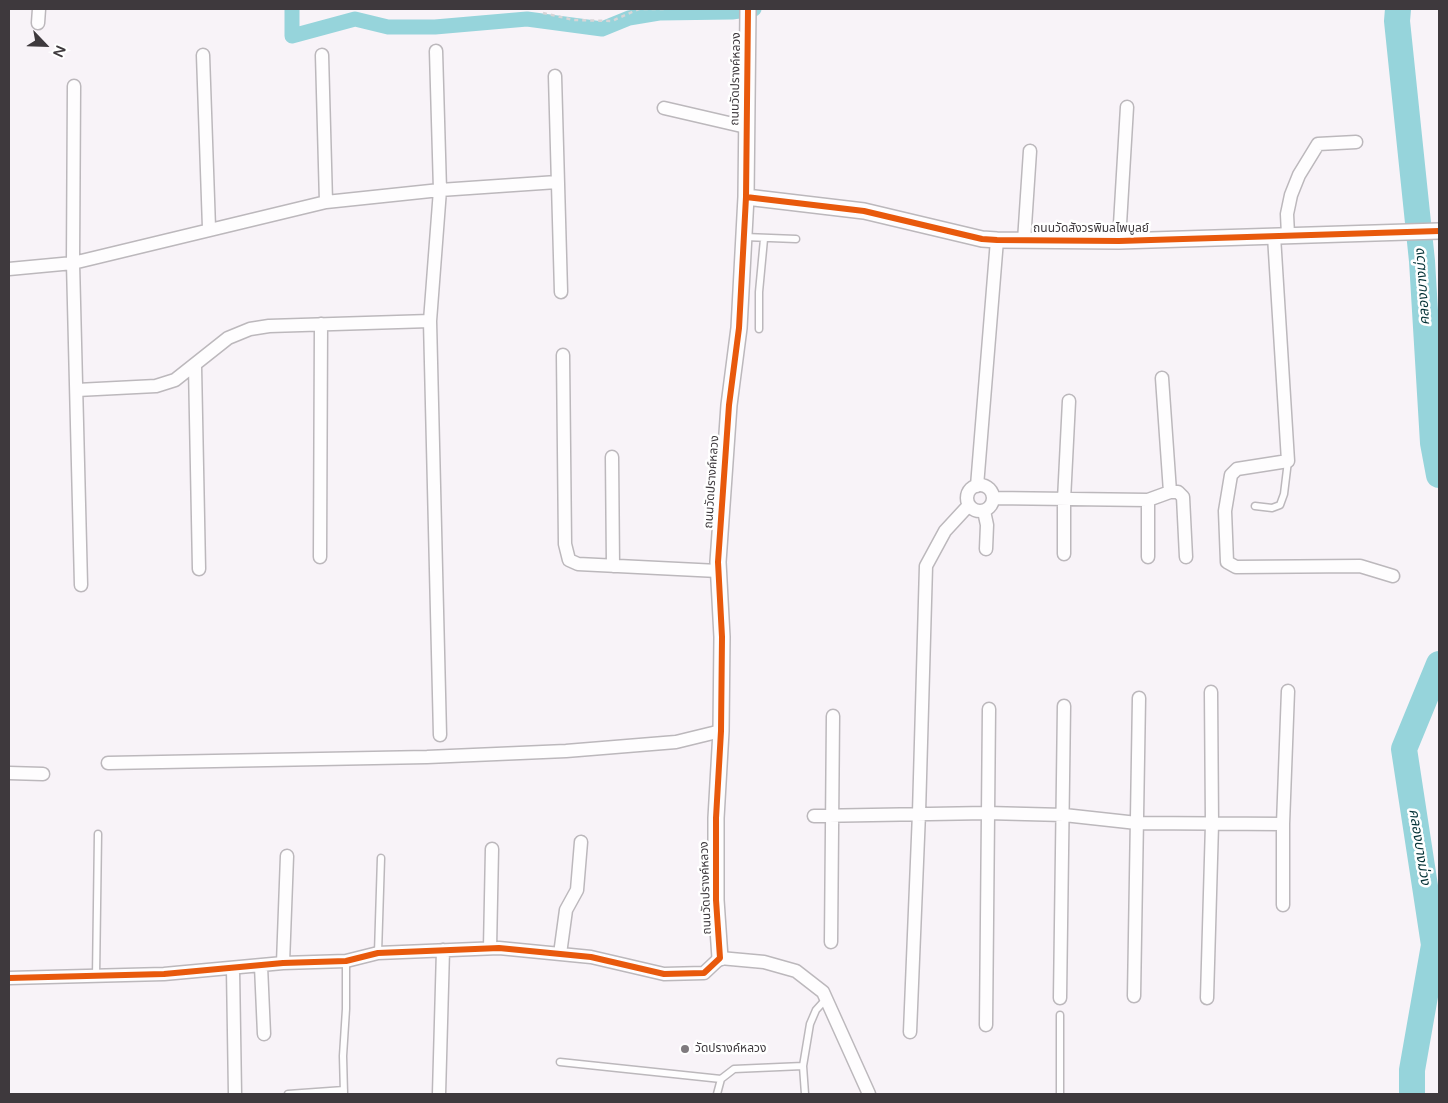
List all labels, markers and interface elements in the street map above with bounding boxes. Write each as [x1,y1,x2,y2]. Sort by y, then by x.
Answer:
north arrow [20,20,70,70]
street label: ถนนวัดปรางค์หลวง [728,32,744,126]
text: N [49,43,69,60]
street label: ถนนวัดสังวรพิมลไพบูลย์ [1033,222,1149,236]
water label: คลองบางม่วง [1412,248,1434,326]
street label: ถนนวัดปรางค์หลวง [702,435,722,529]
water label: คลองบางม่วง [1405,808,1433,886]
street label: ถนนวัดปรางค์หลวง [697,841,715,935]
place label: วัดปรางค์หลวง [695,1042,766,1056]
marker: วัดปรางค์หลวง [679,1043,691,1055]

